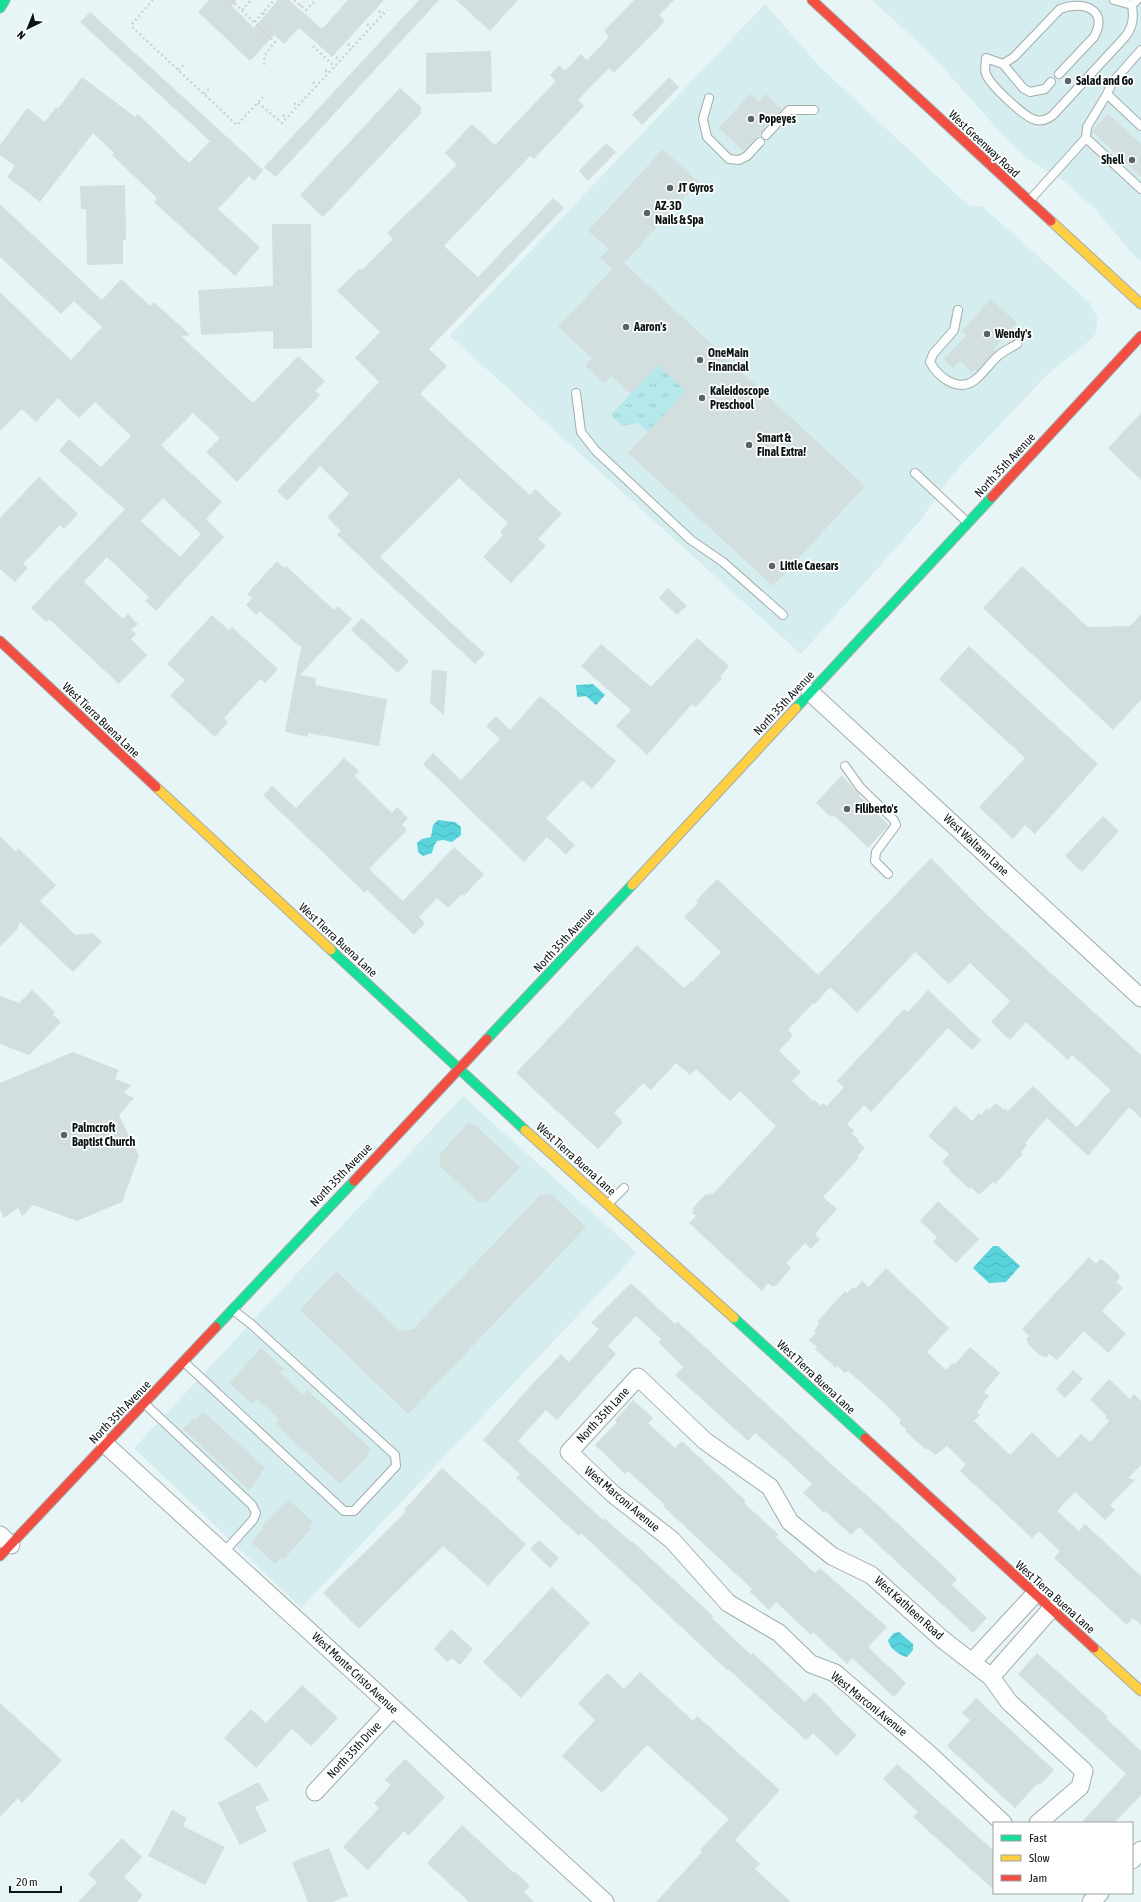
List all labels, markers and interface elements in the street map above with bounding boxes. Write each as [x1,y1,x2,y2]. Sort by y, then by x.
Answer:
north arrow [8,8,48,48]
text: N [15,29,28,42]
place label: Salad and Go [1076,74,1134,88]
marker: Salad and Go [1063,76,1073,86]
street label: West Greenway Road [946,108,1022,180]
place label: Popeyes [759,112,797,126]
marker: Popeyes [746,114,756,124]
place label: Shell [1101,153,1125,167]
marker: Shell [1127,155,1137,165]
place label: JT Gyros [677,181,714,195]
marker: JT Gyros [665,183,675,193]
place label: AZ-3D Nails & Spa [654,199,704,227]
marker: AZ-3D Nails & Spa [642,208,652,218]
place label: Aaron's [633,320,667,334]
marker: Aaron's [621,322,631,332]
place label: Wendy's [994,327,1032,341]
marker: Wendy's [982,329,992,339]
place label: OneMain Financial [708,346,750,374]
marker: OneMain Financial [695,355,705,365]
place label: Kaleidoscope Preschool [710,384,770,412]
marker: Kaleidoscope Preschool [697,393,707,403]
street label: North 35th Avenue [972,430,1038,500]
place label: Smart & Final Extra! [757,431,806,459]
marker: Smart & Final Extra! [744,440,754,450]
place label: Little Caesars [780,559,839,573]
marker: Little Caesars [767,561,777,571]
street label: North 35th Avenue [751,668,817,738]
street label: West Tierra Buena Lane [59,680,143,760]
place label: Filiberto's [855,802,899,816]
marker: Filiberto's [842,804,852,814]
street label: West Waltann Lane [940,811,1012,879]
street label: West Tierra Buena Lane [296,900,380,980]
street label: North 35th Avenue [531,905,597,975]
street label: West Tierra Buena Lane [533,1120,619,1198]
place label: Palmcroft Baptist Church [72,1121,136,1149]
marker: Palmcroft Baptist Church [59,1130,69,1140]
street label: North 35th Avenue [307,1140,375,1210]
street label: West Tierra Buena Lane [774,1337,858,1417]
street label: North 35th Avenue [86,1377,154,1447]
street label: North 35th Lane [574,1384,632,1446]
street label: West Marconi Avenue [582,1463,662,1535]
street label: West Tierra Buena Lane [1012,1558,1098,1636]
street label: West Kathleen Road [872,1573,946,1643]
street label: West Monte Cristo Avenue [309,1629,401,1717]
street label: West Marconi Avenue [828,1669,910,1739]
street label: North 35th Drive [324,1719,384,1781]
legend [993,1822,1133,1894]
text: Fast [1029,1831,1047,1845]
text: Slow [1029,1851,1050,1865]
scale bar [10,1868,61,1894]
text: Jam [1029,1871,1047,1885]
text: 20 m [16,1875,38,1889]

